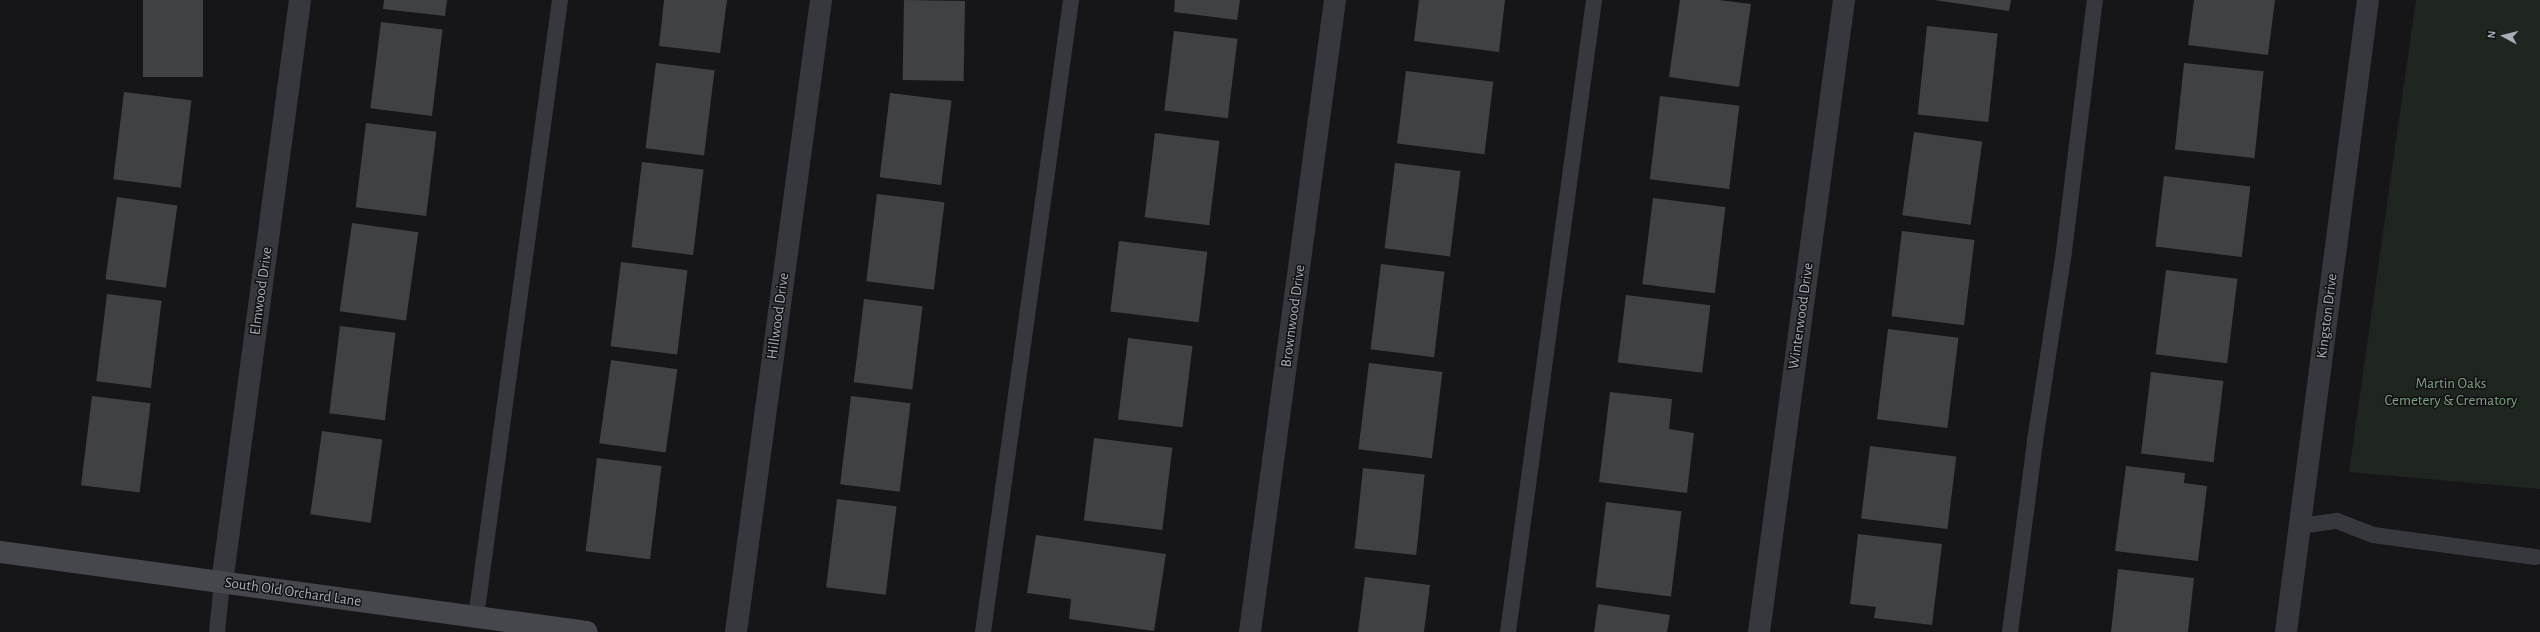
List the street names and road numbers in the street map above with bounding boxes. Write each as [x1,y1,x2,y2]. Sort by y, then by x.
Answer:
street label: Elmwood Drive [246,246,276,336]
street label: Winterwood Drive [1785,262,1817,370]
street label: Brownwood Drive [1277,263,1309,369]
street label: Hillwood Drive [763,271,793,361]
street label: Kingston Drive [2313,272,2341,360]
street label: South Old Orchard Lane [224,573,362,611]

